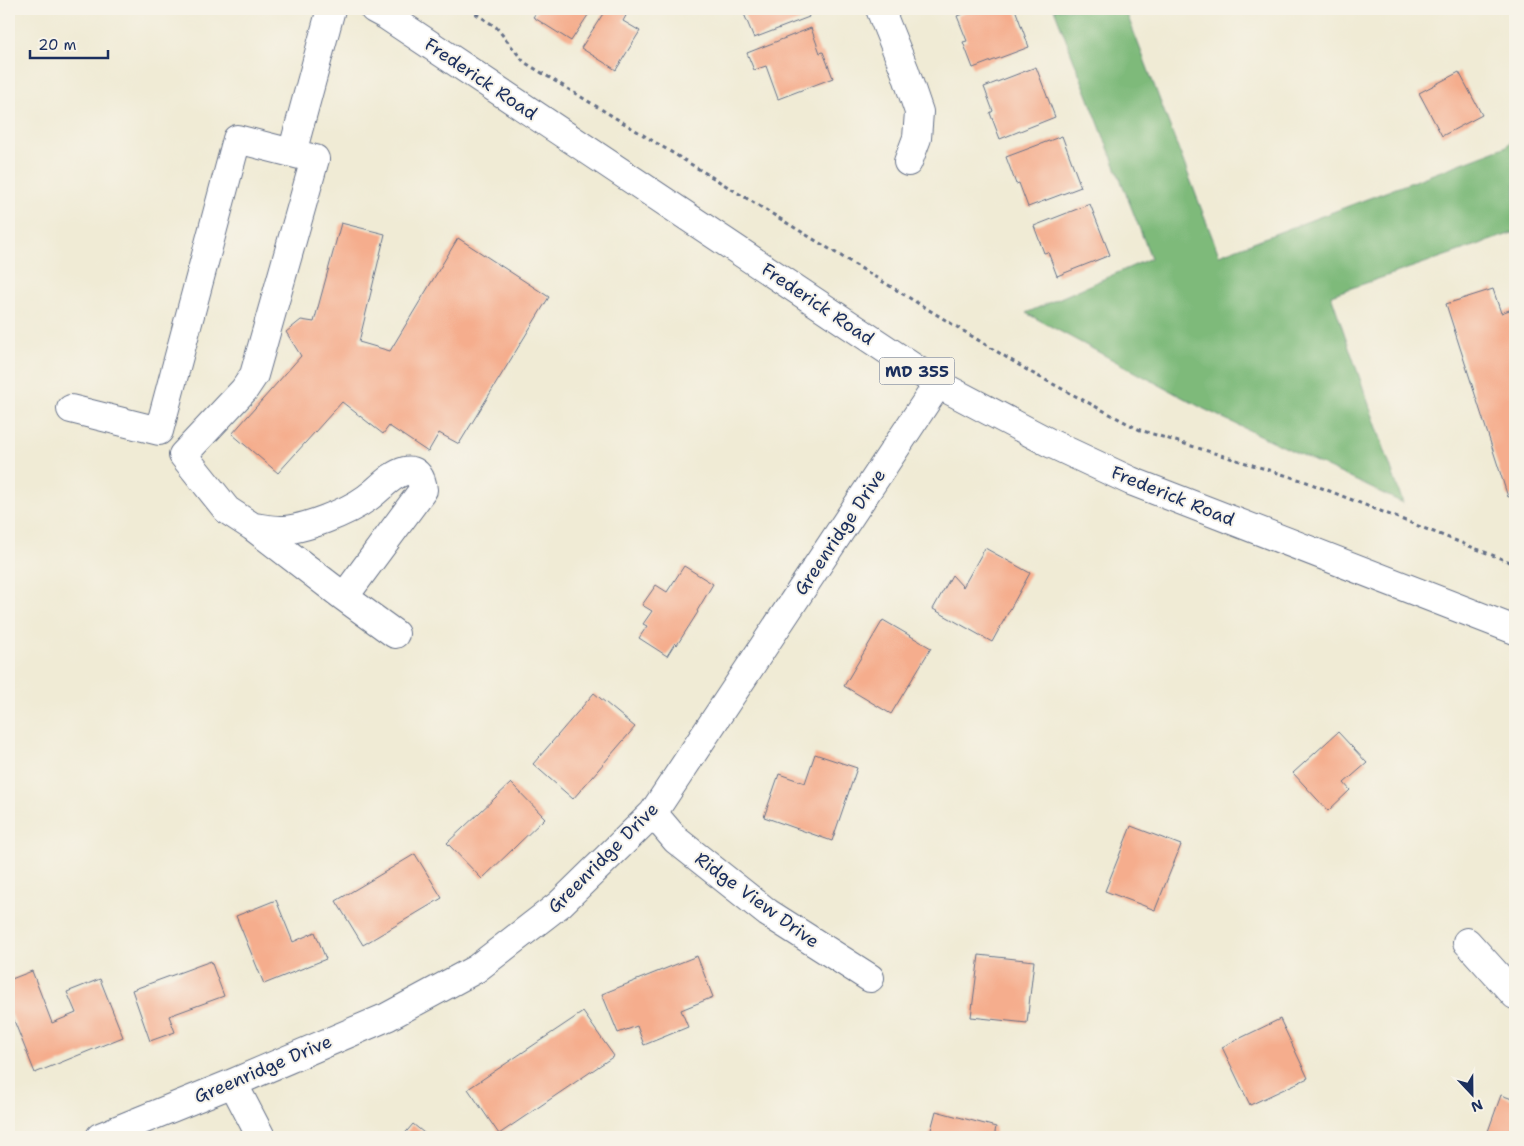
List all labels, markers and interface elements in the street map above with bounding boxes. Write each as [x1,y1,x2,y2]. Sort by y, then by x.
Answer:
scale bar [30,28,108,60]
street label: Frederick Road [420,32,542,126]
text: 20 m [38,35,77,55]
street label: Frederick Road [757,257,879,351]
road number: MD 355 [880,358,954,384]
street label: Frederick Road [1108,460,1238,532]
street label: Greenridge Drive [789,464,891,600]
street label: Greenridge Drive [542,797,664,919]
street label: Ridge View Drive [690,847,824,953]
street label: Greenridge Drive [190,1029,336,1109]
north arrow [1446,1068,1496,1118]
text: N [1468,1096,1485,1116]

